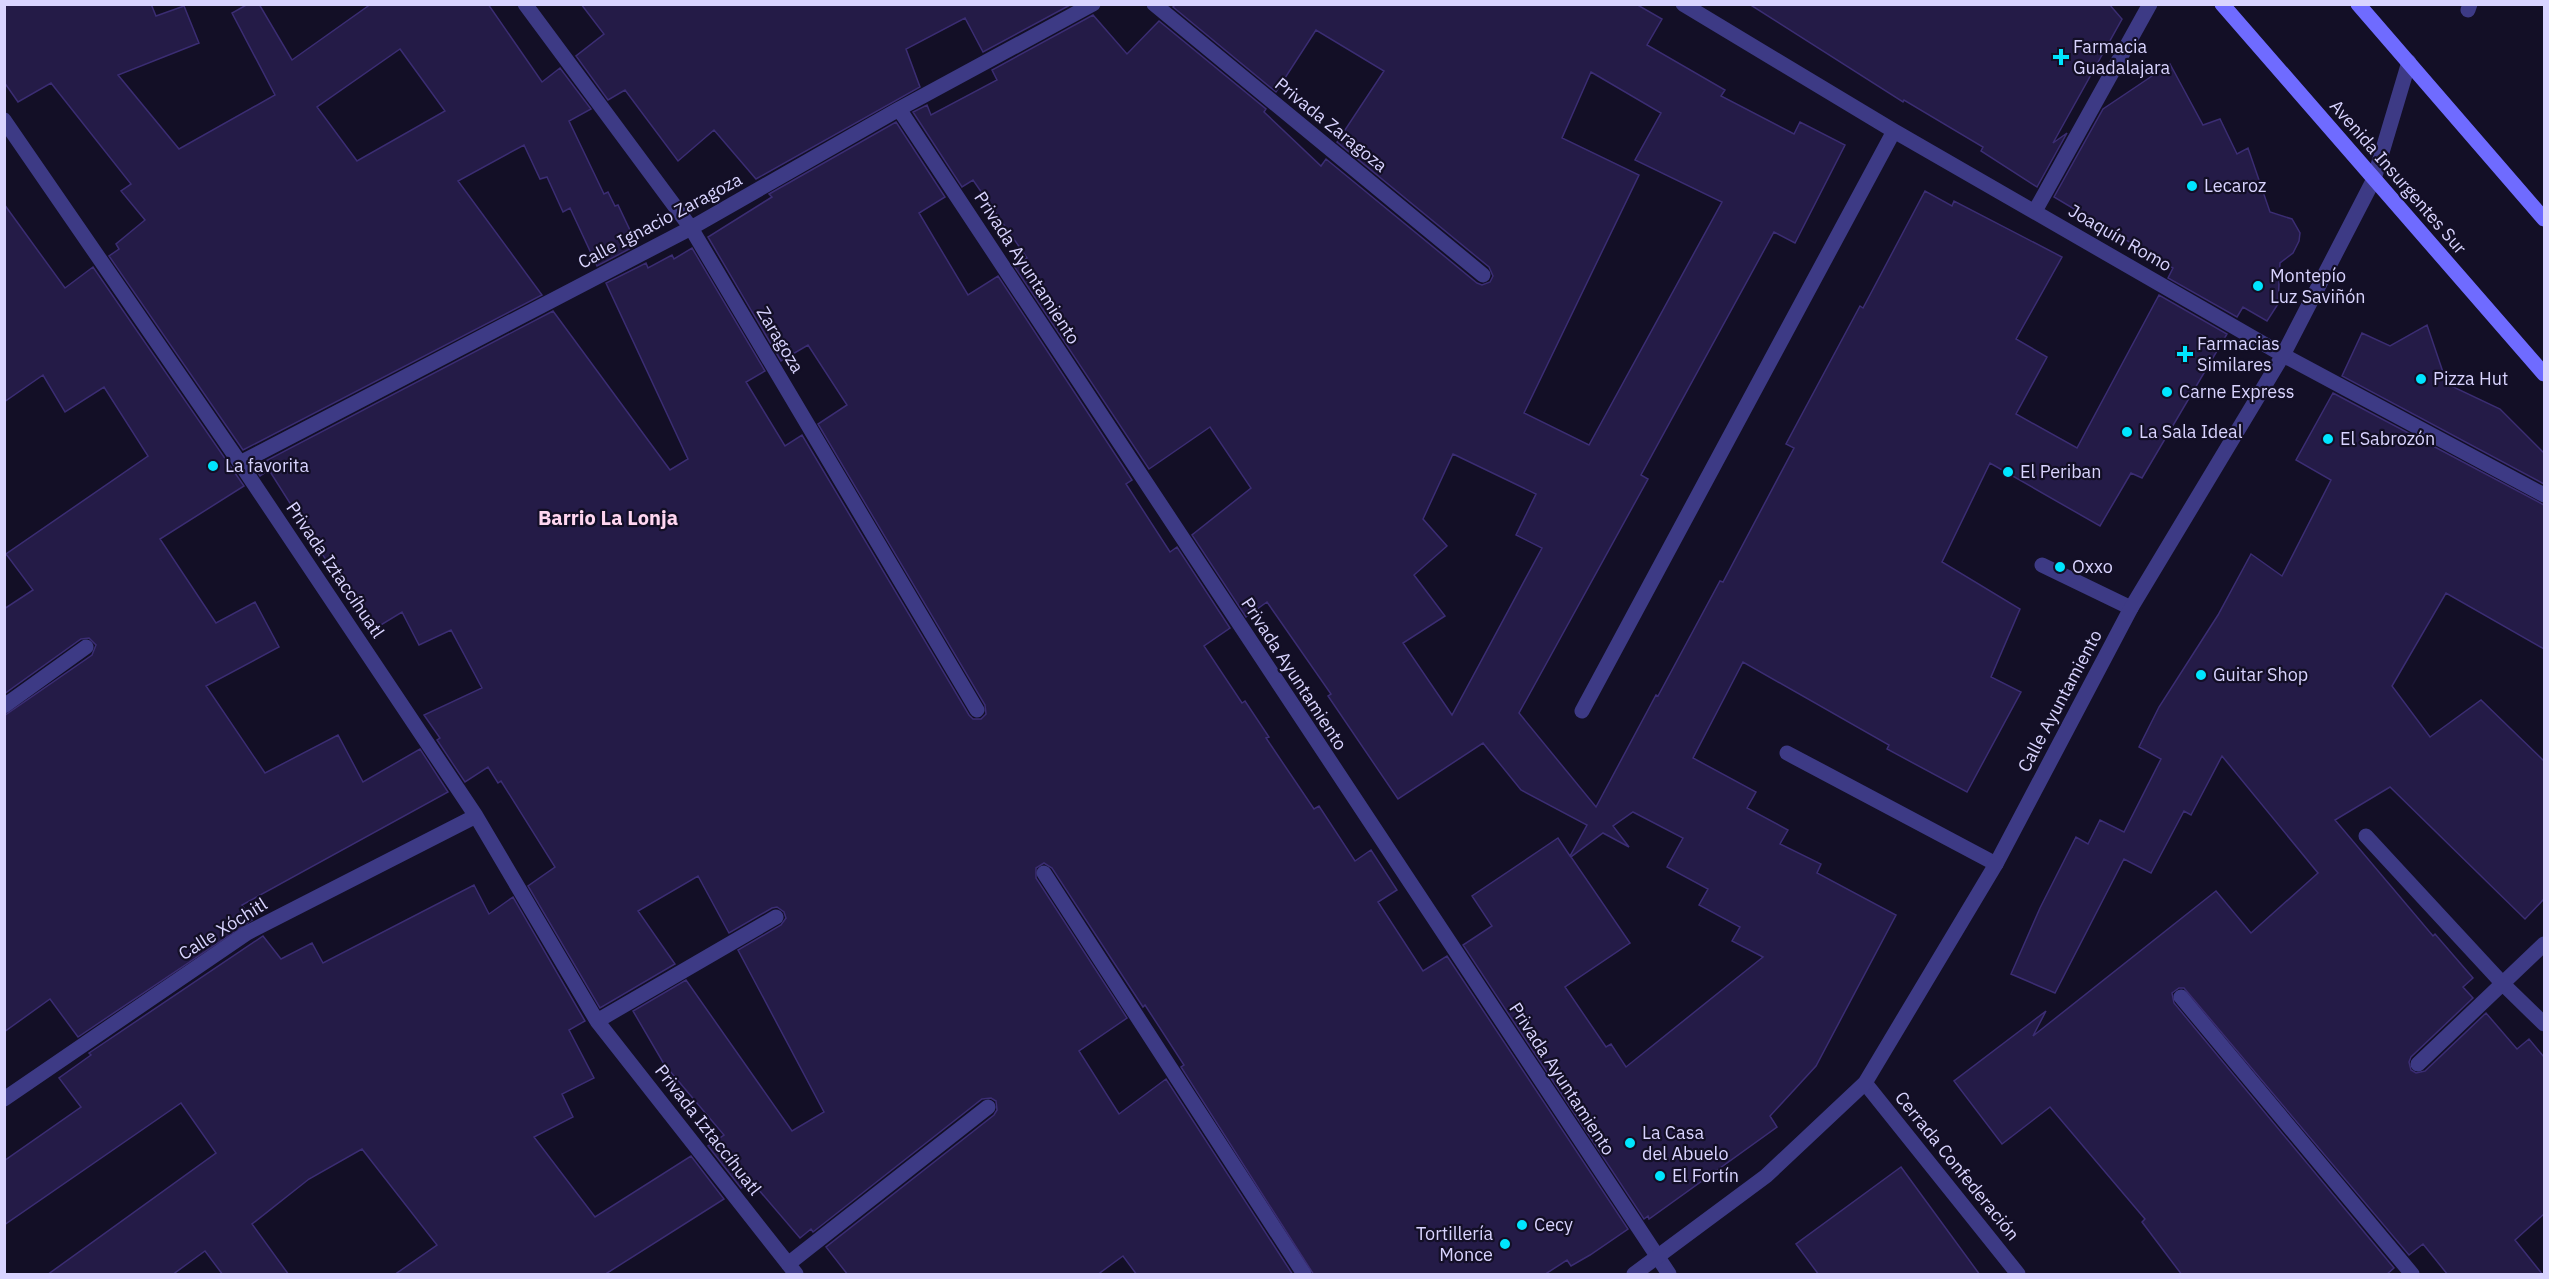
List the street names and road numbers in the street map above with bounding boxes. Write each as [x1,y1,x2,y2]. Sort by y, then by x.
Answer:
street label: Privada Zaragoza [1270,72,1392,177]
street label: Avenida Insurgentes Sur [2325,95,2472,259]
street label: Calle Ignacio Zaragoza [574,167,746,274]
street label: Privada Ayuntamiento [969,187,1085,349]
street label: Joaquín Romo [2064,199,2176,276]
street label: Zaragoza [752,302,809,378]
street label: Privada Iztaccíhuatl [281,497,390,642]
street label: Privada Ayuntamiento [1236,593,1352,755]
street label: Calle Ayuntamiento [2012,626,2107,776]
street label: Calle Xóchitl [174,892,272,965]
street label: Privada Ayuntamiento [1504,998,1620,1160]
street label: Privada Iztaccíhuatl [650,1060,767,1200]
street label: Cerrada Confederación [1890,1086,2025,1245]

